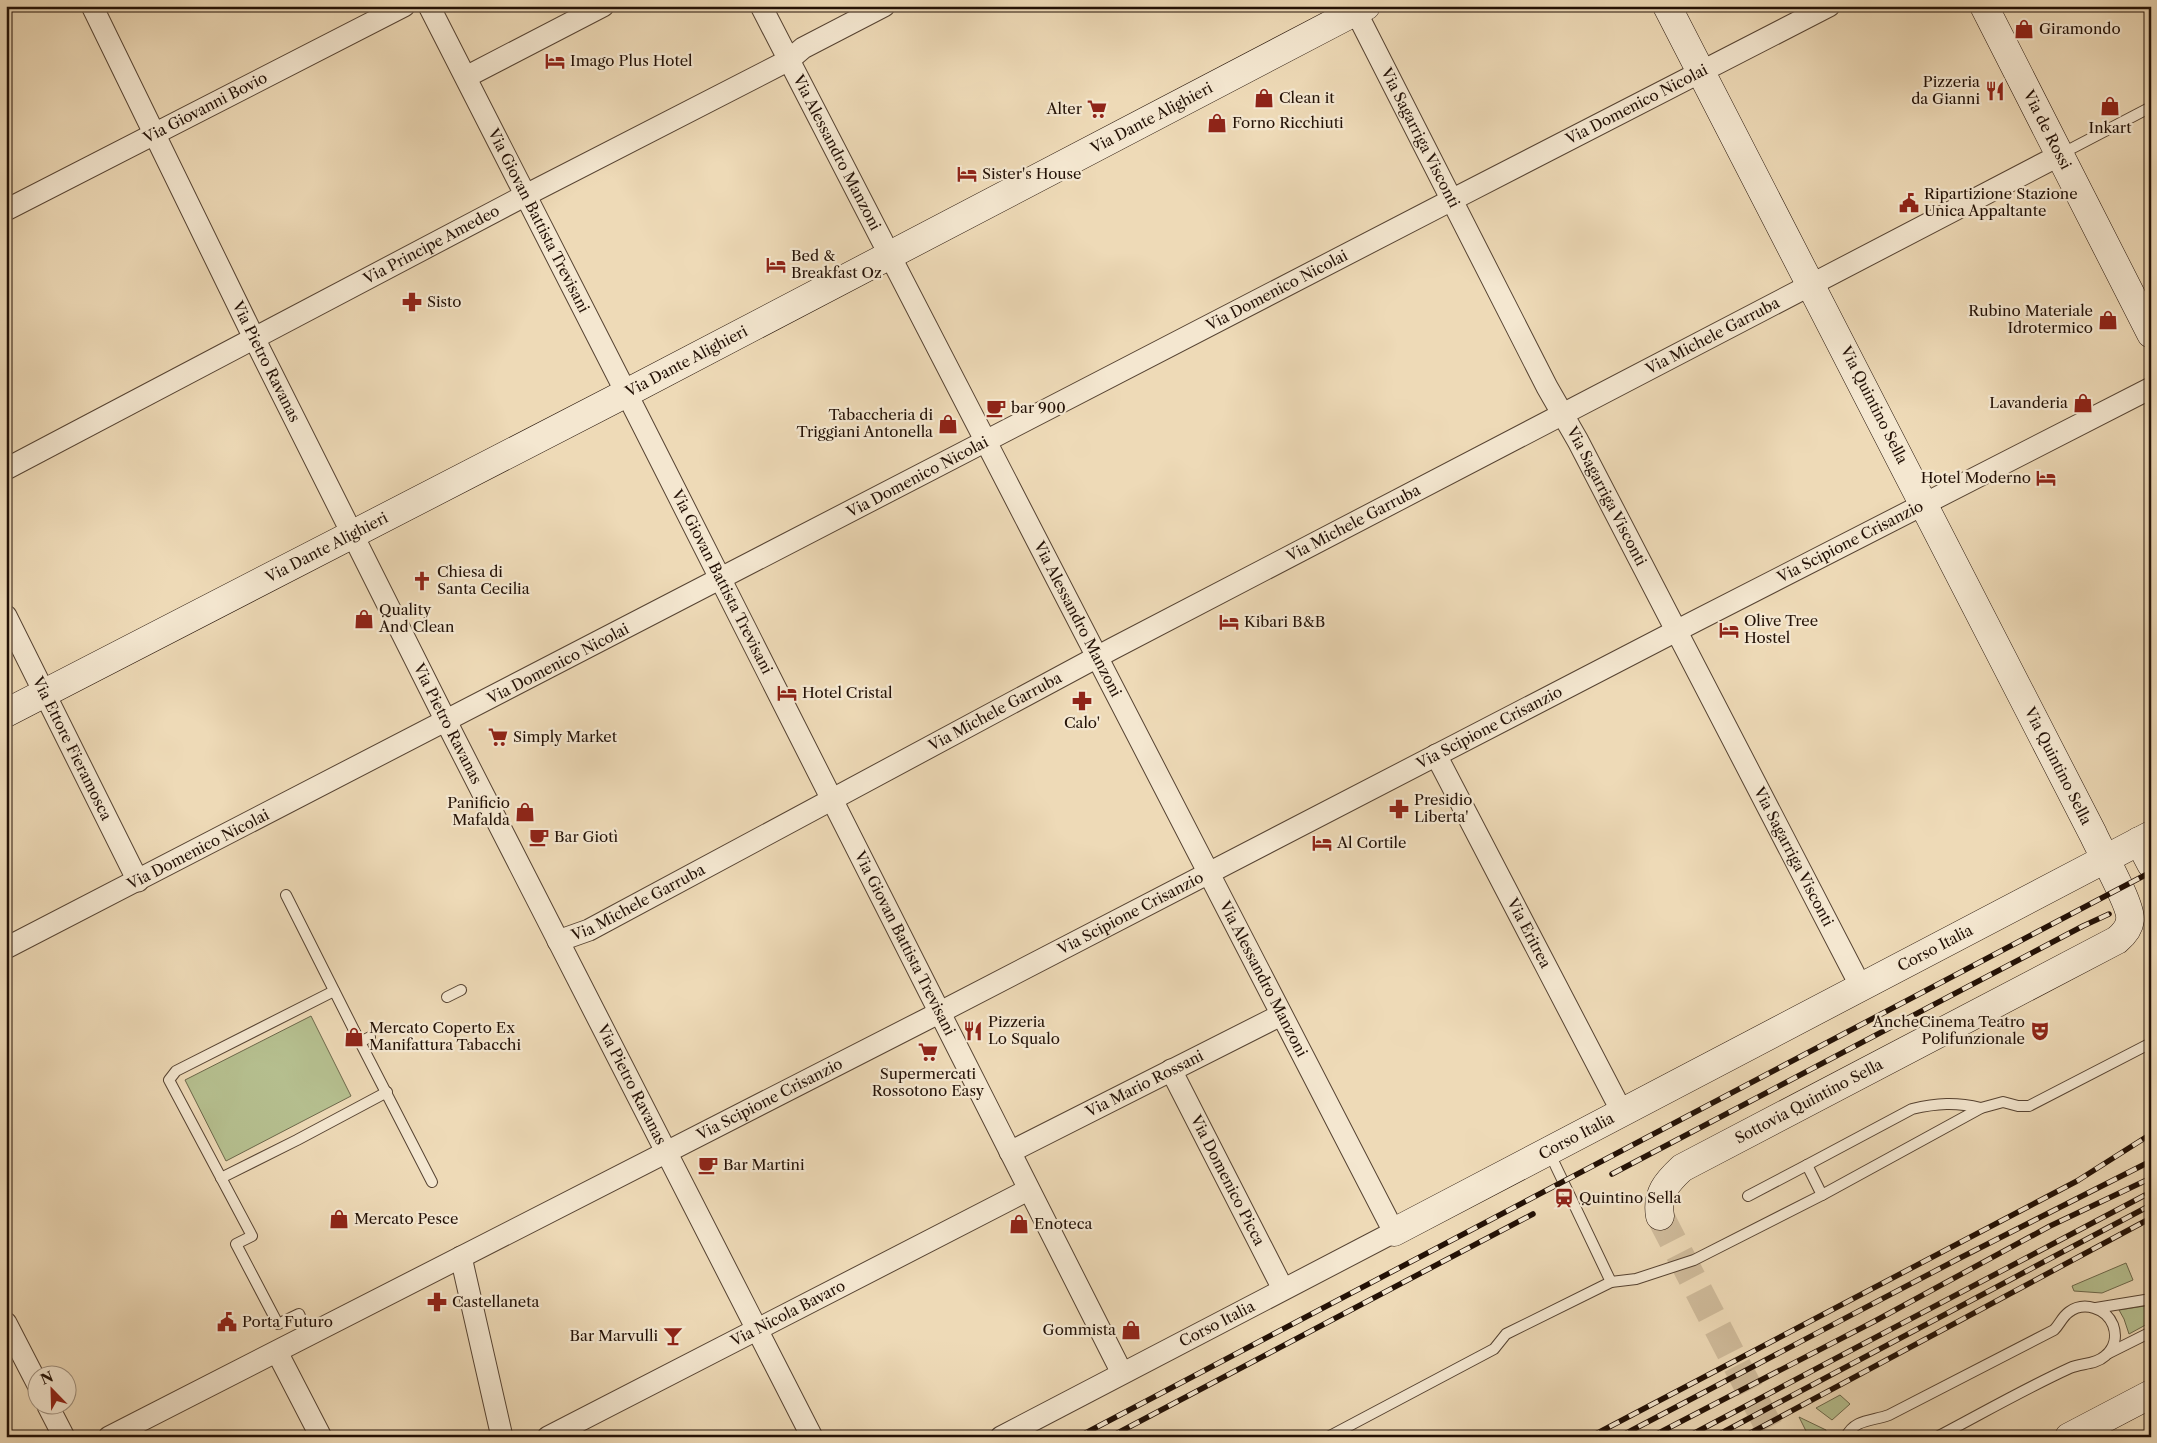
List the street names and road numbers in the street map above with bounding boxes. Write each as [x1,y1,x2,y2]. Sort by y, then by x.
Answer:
street label: Via Domenico Nicolai [1562,60,1711,149]
street label: Via Sagarriga Visconti [1377,64,1464,211]
street label: Via Giovanni Bovio [139,68,270,147]
street label: Via Alessandro Manzoni [789,70,885,234]
street label: Via Dante Alighieri [1086,78,1216,158]
street label: Via de Rossi [2019,86,2076,173]
street label: Via Giovan Battista Trevisani [484,124,594,316]
street label: Via Principe Amedeo [359,201,503,288]
street label: Via Domenico Nicolai [1202,245,1351,335]
street label: Via Michele Garruba [1641,293,1783,379]
street label: Via Pietro Ravanas [228,297,305,425]
street label: Via Dante Alighieri [621,321,751,401]
street label: Via Quintino Sella [1836,342,1912,467]
street label: Via Sagarriga Visconti [1562,422,1651,569]
street label: Via Domenico Nicolai [843,432,992,522]
street label: Via Michele Garruba [1282,480,1424,566]
street label: Via Giovan Battista Trevisani [667,485,777,677]
street label: Via Scipione Crisanzio [1773,496,1926,587]
street label: Via Dante Alighieri [261,508,391,587]
street label: Via Alessandro Manzoni [1029,537,1126,700]
street label: Via Domenico Nicolai [483,619,632,708]
street label: Via Pietro Ravanas [409,659,486,787]
street label: Via Michele Garruba [924,668,1065,755]
street label: Via Ettore Fieramosca [28,672,116,823]
street label: Via Scipione Crisanzio [1412,682,1565,773]
street label: Via Quintino Sella [2020,703,2096,828]
street label: Via Sagarriga Visconti [1749,783,1838,930]
street label: Via Domenico Nicolai [123,805,273,894]
street label: Via Giovan Battista Trevisani [850,847,960,1039]
street label: Via Michele Garruba [568,859,708,945]
street label: Via Scipione Crisanzio [1054,867,1206,959]
street label: Via Eritrea [1503,894,1555,971]
street label: Via Alessandro Manzoni [1215,897,1312,1060]
street label: Corso Italia [1894,920,1976,975]
street label: Via Pietro Ravanas [593,1020,671,1148]
street label: Via Mario Rossani [1082,1046,1207,1122]
street label: Via Scipione Crisanzio [692,1054,846,1145]
street label: Sottovia Quintino Sella [1731,1054,1886,1148]
street label: Corso Italia [1535,1108,1617,1163]
street label: Via Domenico Picca [1186,1111,1269,1249]
street label: Via Nicola Bavaro [726,1276,848,1351]
street label: Corso Italia [1176,1296,1258,1351]

